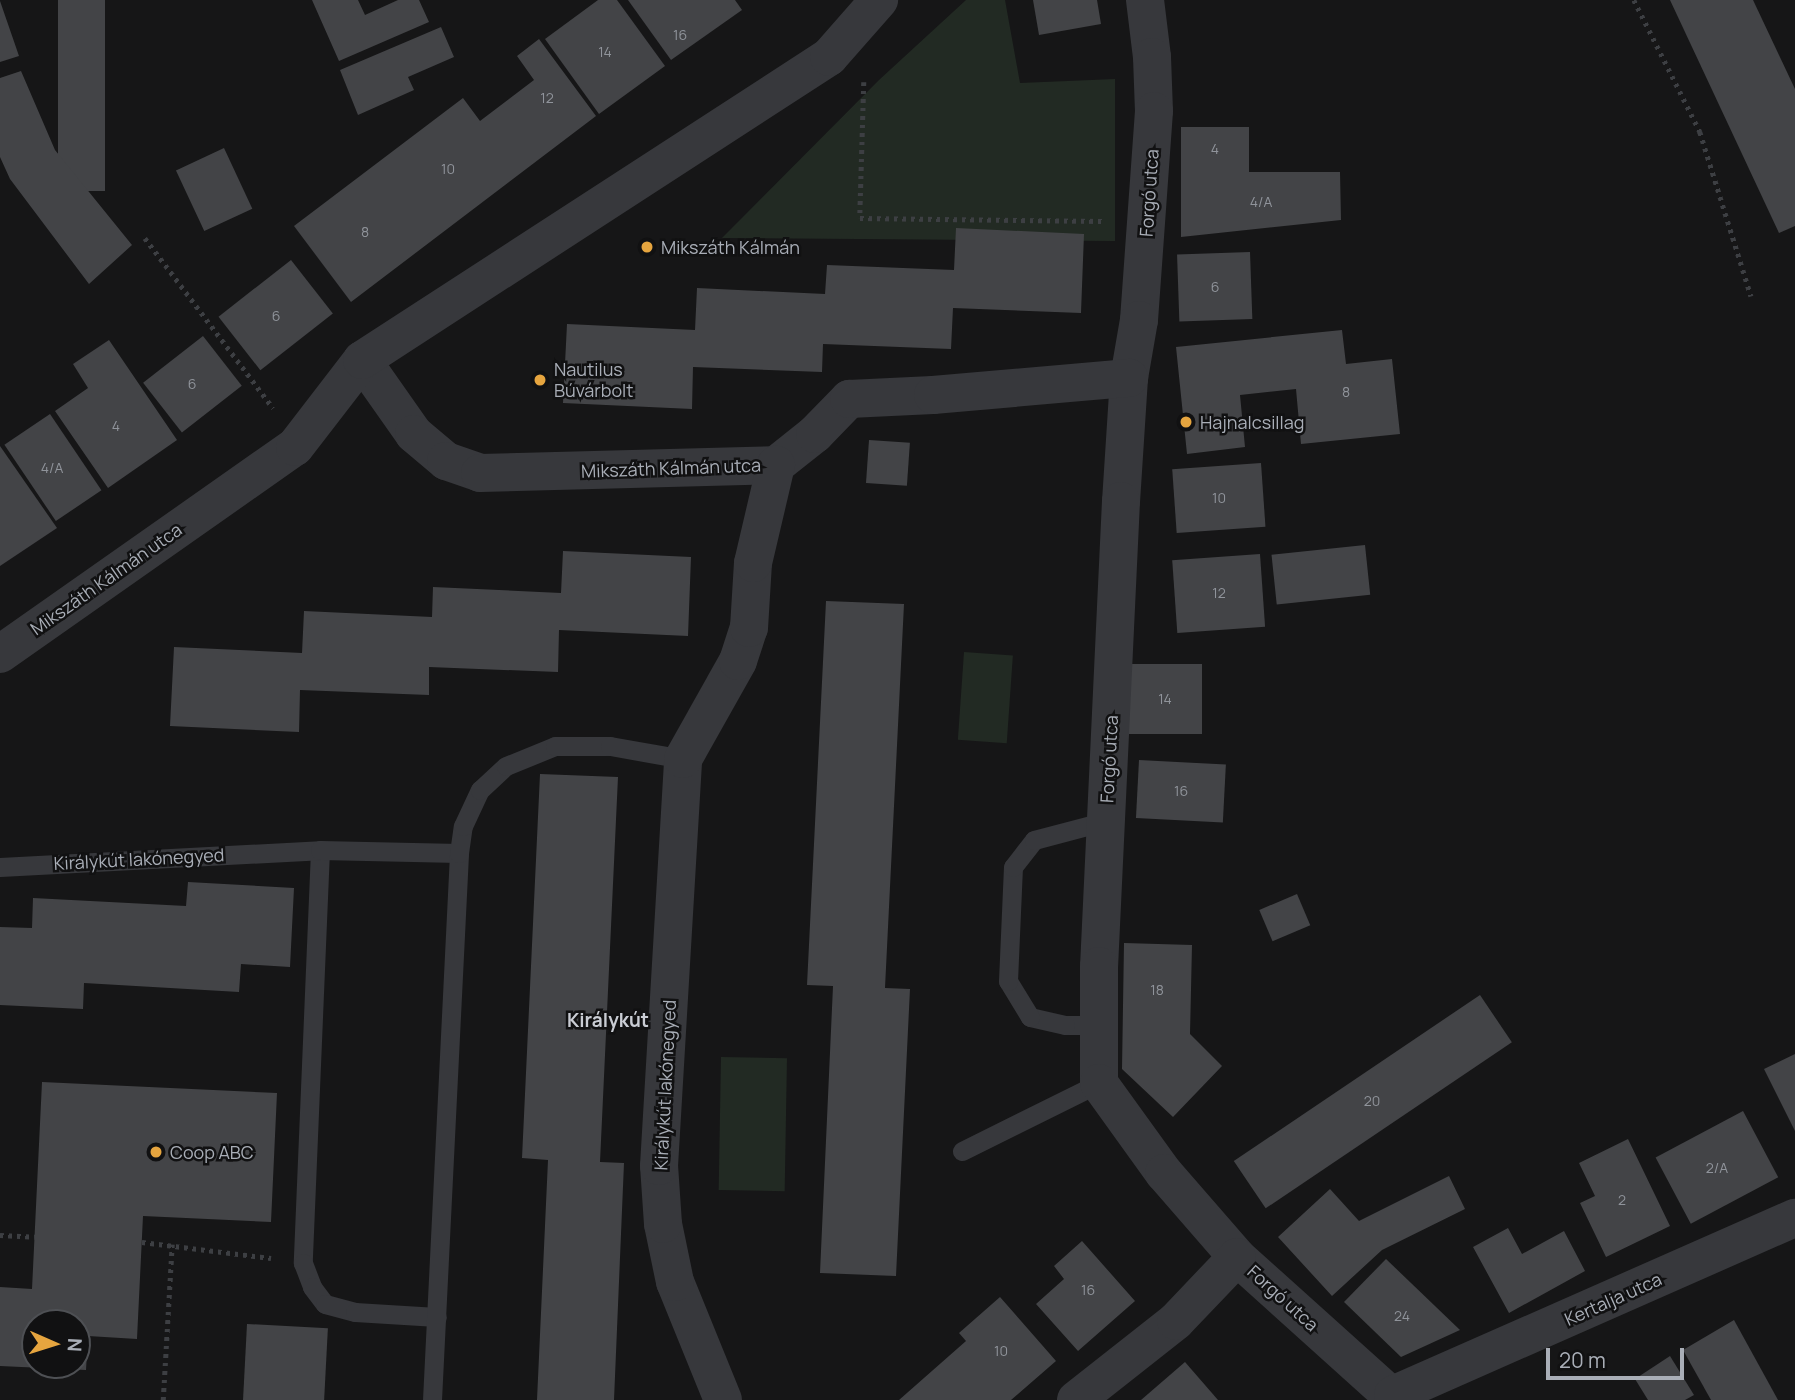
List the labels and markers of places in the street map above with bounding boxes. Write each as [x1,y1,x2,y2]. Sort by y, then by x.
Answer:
place label: Mikszáth Kálmán [661,236,800,258]
marker: Mikszáth Kálmán [639,239,655,255]
place label: Nautilus Búvárbolt [554,359,634,402]
marker: Nautilus Búvárbolt [532,372,548,388]
place label: Hajnalcsillag [1200,411,1304,433]
marker: Hajnalcsillag [1178,414,1194,430]
place label: Coop ABC [170,1141,254,1163]
marker: Coop ABC [148,1144,164,1160]

